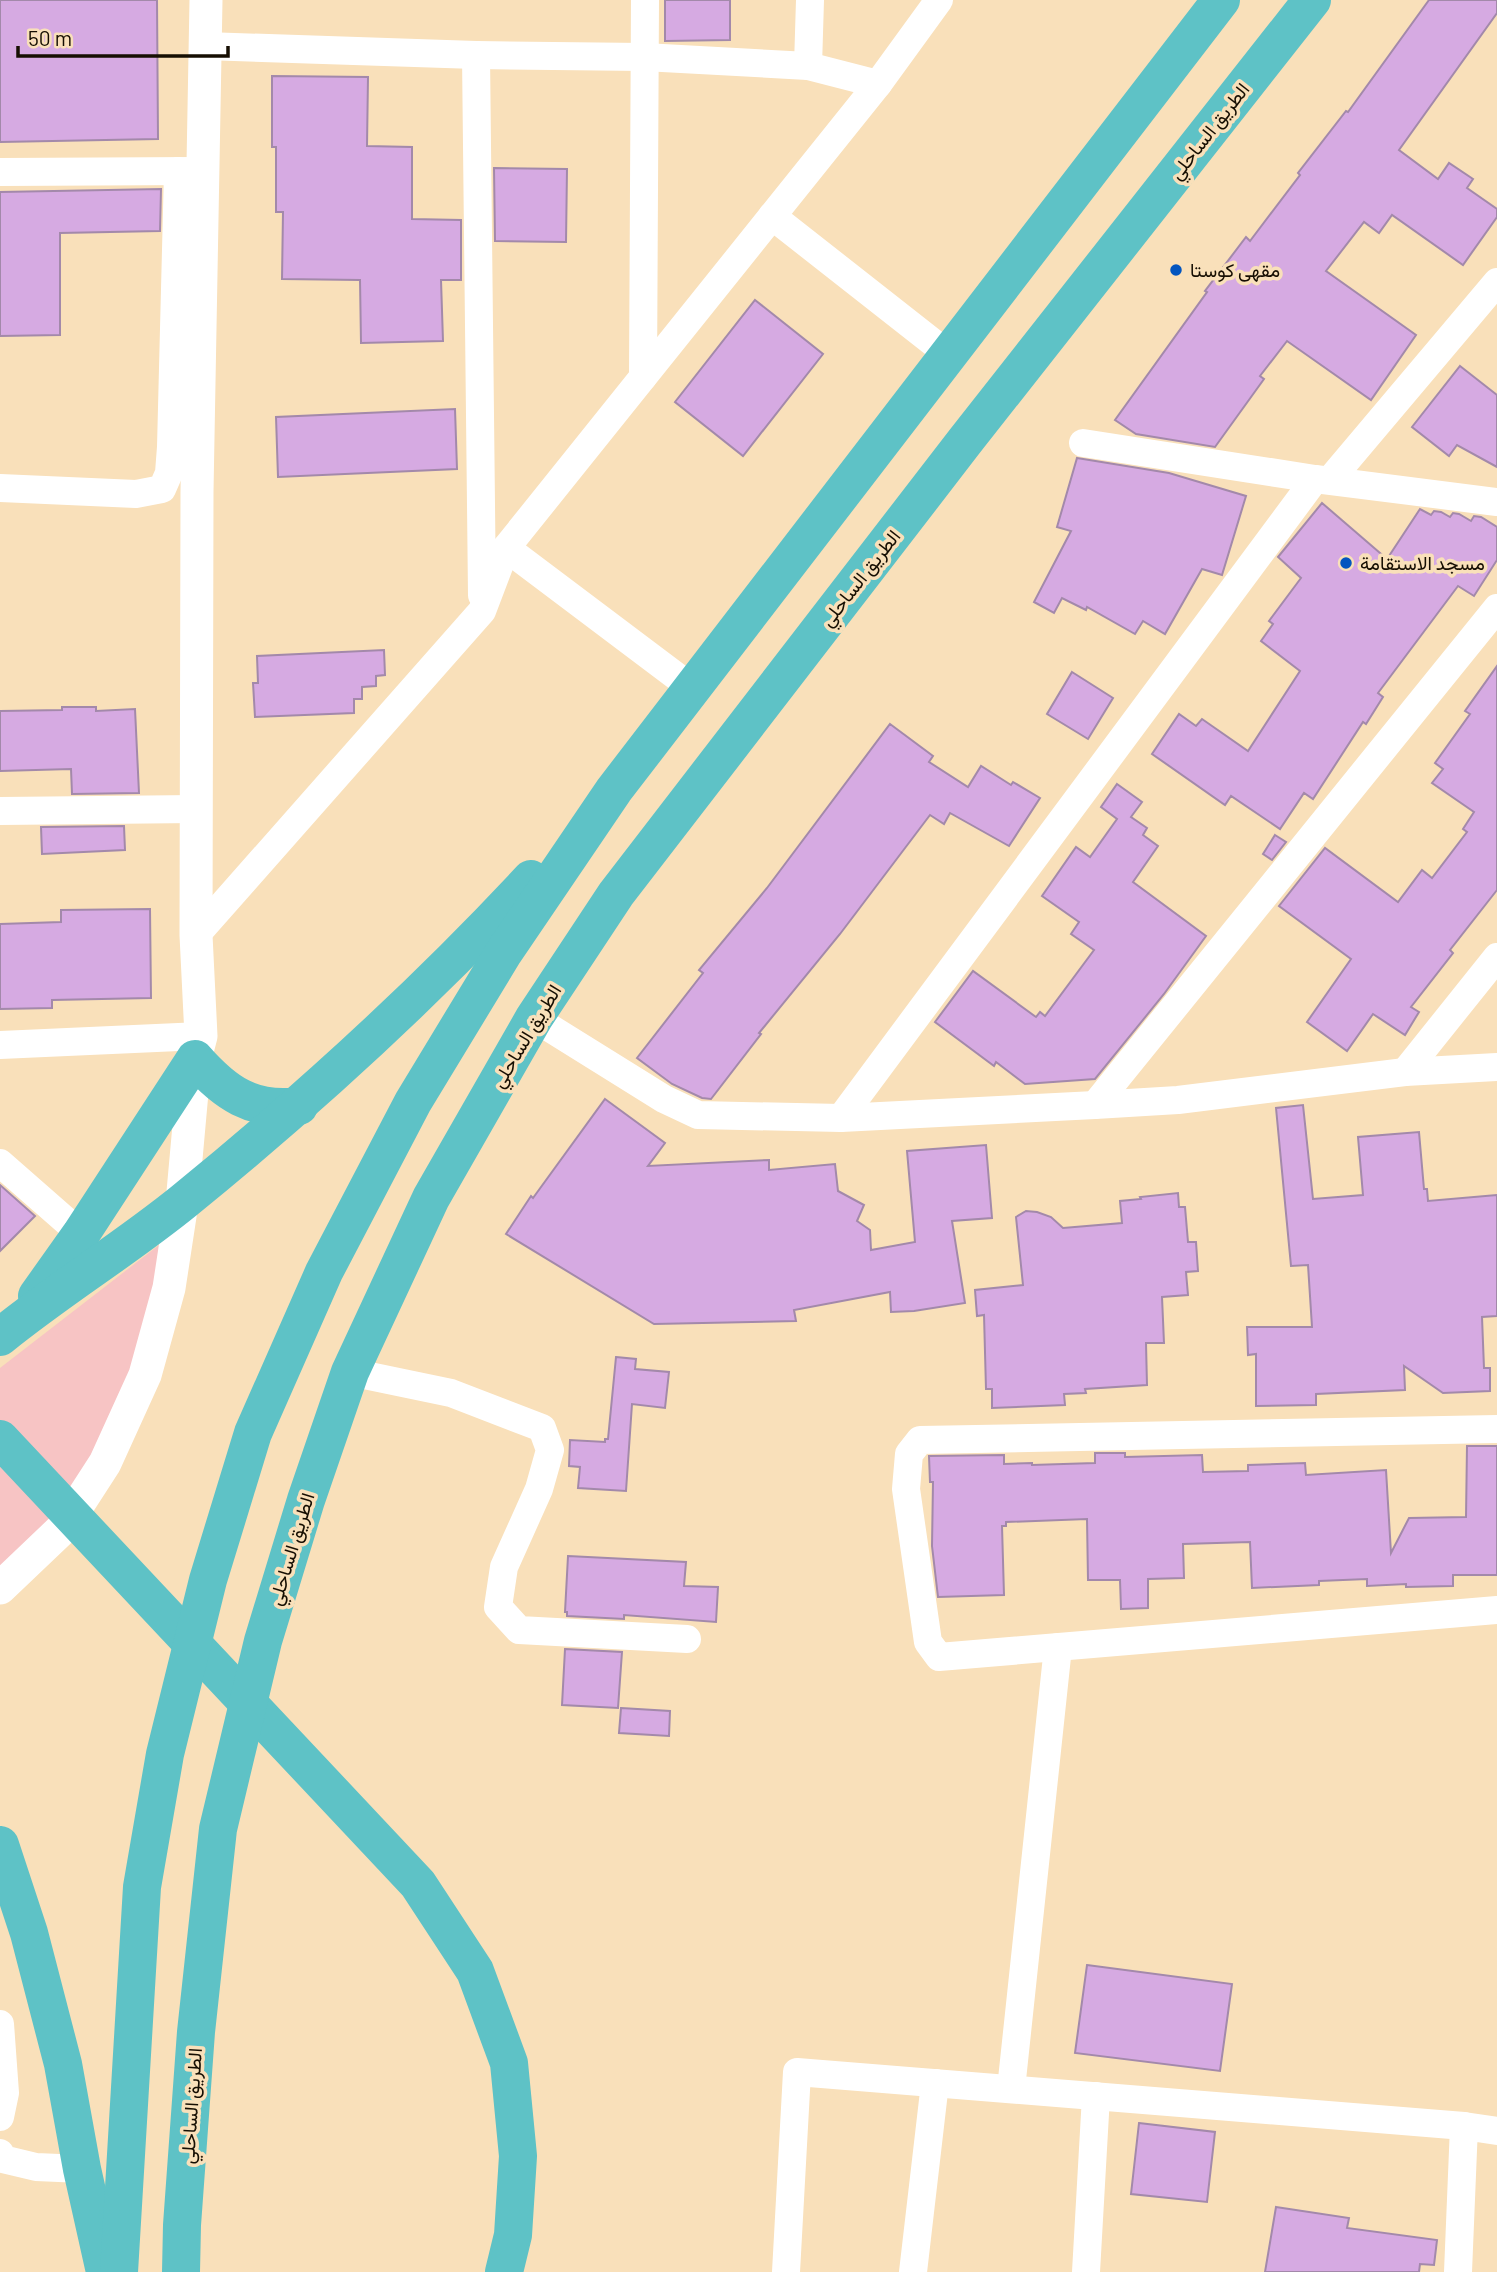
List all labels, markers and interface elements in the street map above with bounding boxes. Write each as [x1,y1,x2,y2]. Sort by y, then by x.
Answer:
scale bar [18,14,228,58]
text: 50 m [28,25,72,50]
street label: الطريق الساحلي [1164,78,1257,187]
place label: مقهى كوستا [1190,258,1280,282]
marker: مقهى كوستا [1168,262,1184,278]
street label: الطريق الساحلي [815,525,908,634]
place label: مسجد الاستقامة [1360,551,1485,575]
marker: مسجد الاستقامة [1338,555,1354,571]
street label: الطريق الساحلي [486,980,570,1094]
street label: الطريق الساحلي [263,1490,323,1609]
street label: الطريق الساحلي [175,2047,211,2165]

